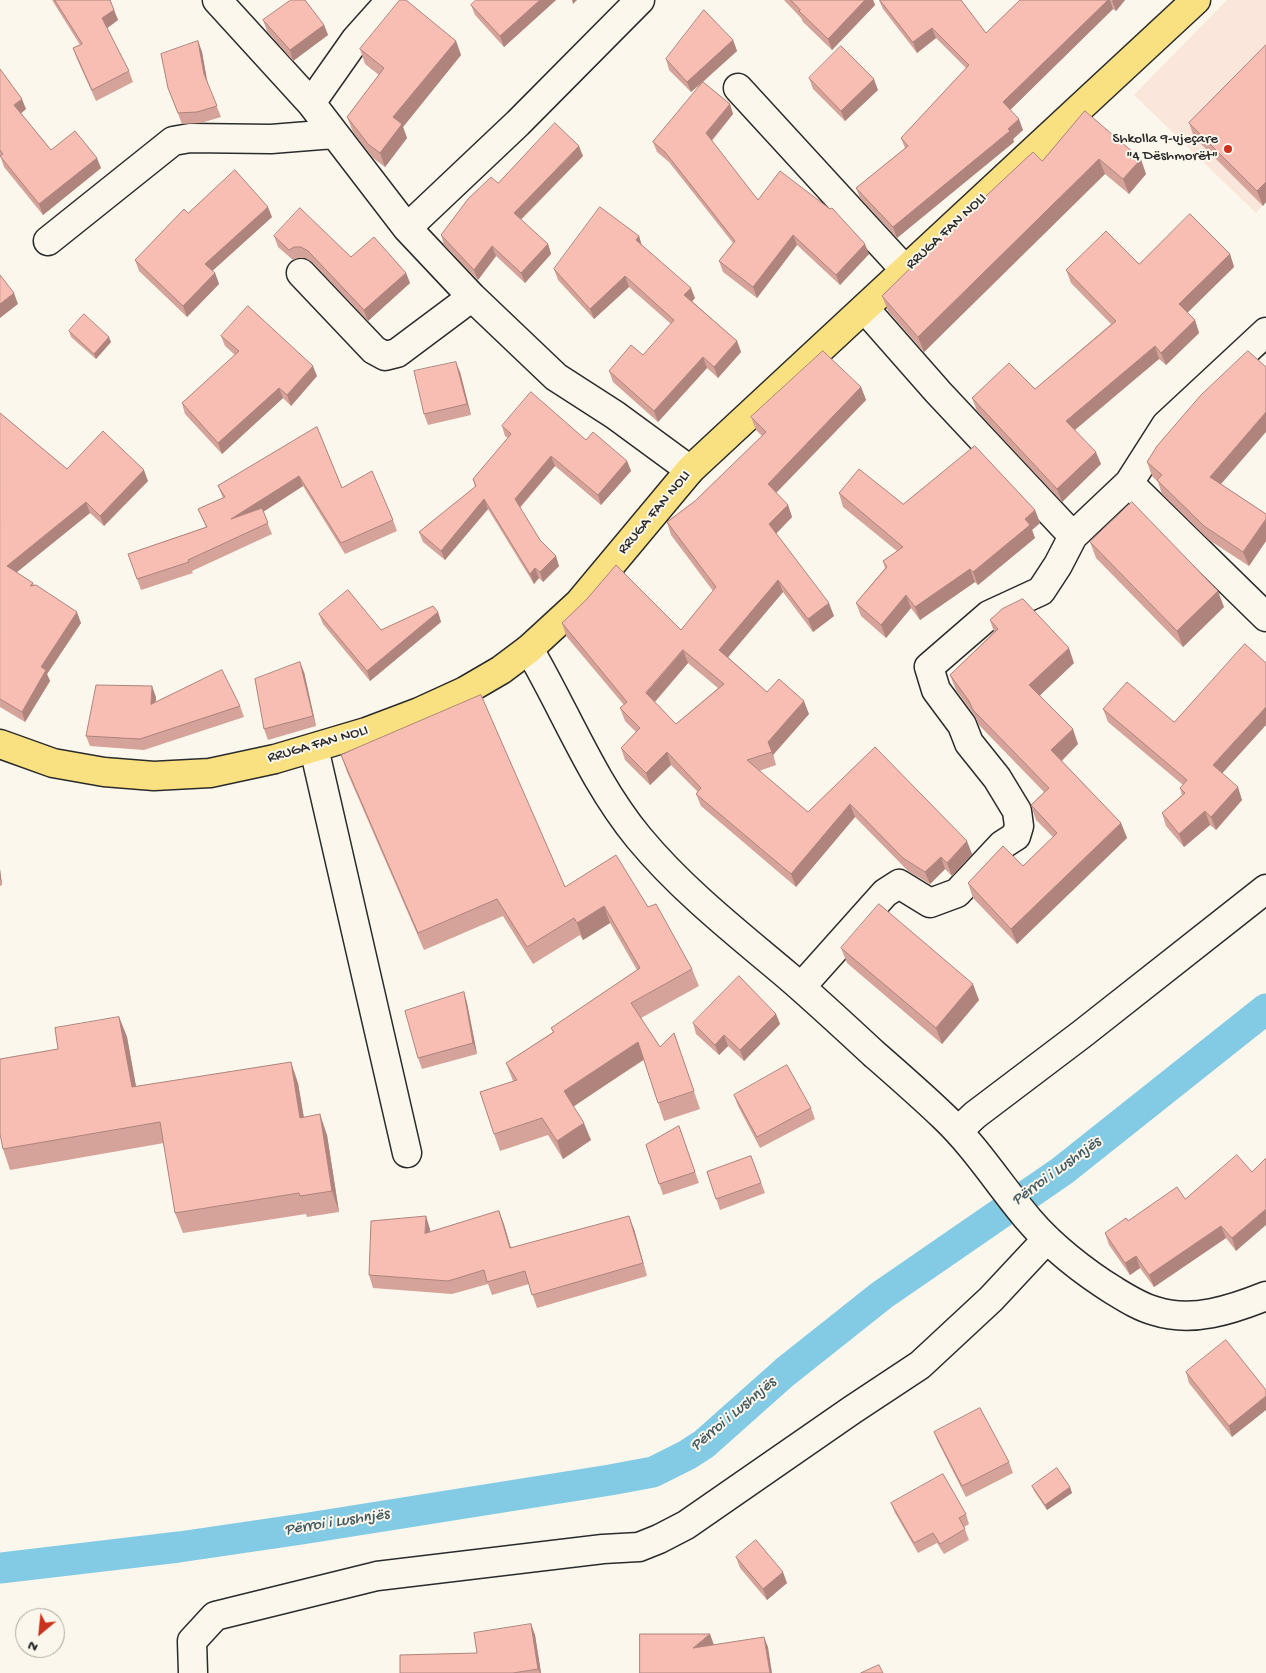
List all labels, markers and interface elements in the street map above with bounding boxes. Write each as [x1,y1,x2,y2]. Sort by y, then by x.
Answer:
place label: Shkolla 9-vjeçare "4 Dëshmorët" [1113,131,1218,166]
marker: Shkolla 9-vjeçare "4 Dëshmorët" [1222,143,1234,155]
street label: RRUGA FAN NOLI [903,190,991,274]
street label: RRUGA FAN NOLI [615,467,695,559]
street label: RRUGA FAN NOLI [266,722,370,768]
water label: Përroi i Lushnjës [1009,1133,1105,1211]
water label: Përroi i Lushnjës [687,1374,781,1456]
water label: Përroi i Lushnjës [283,1505,391,1541]
north arrow [15,1608,65,1658]
text: N [25,1636,41,1655]

